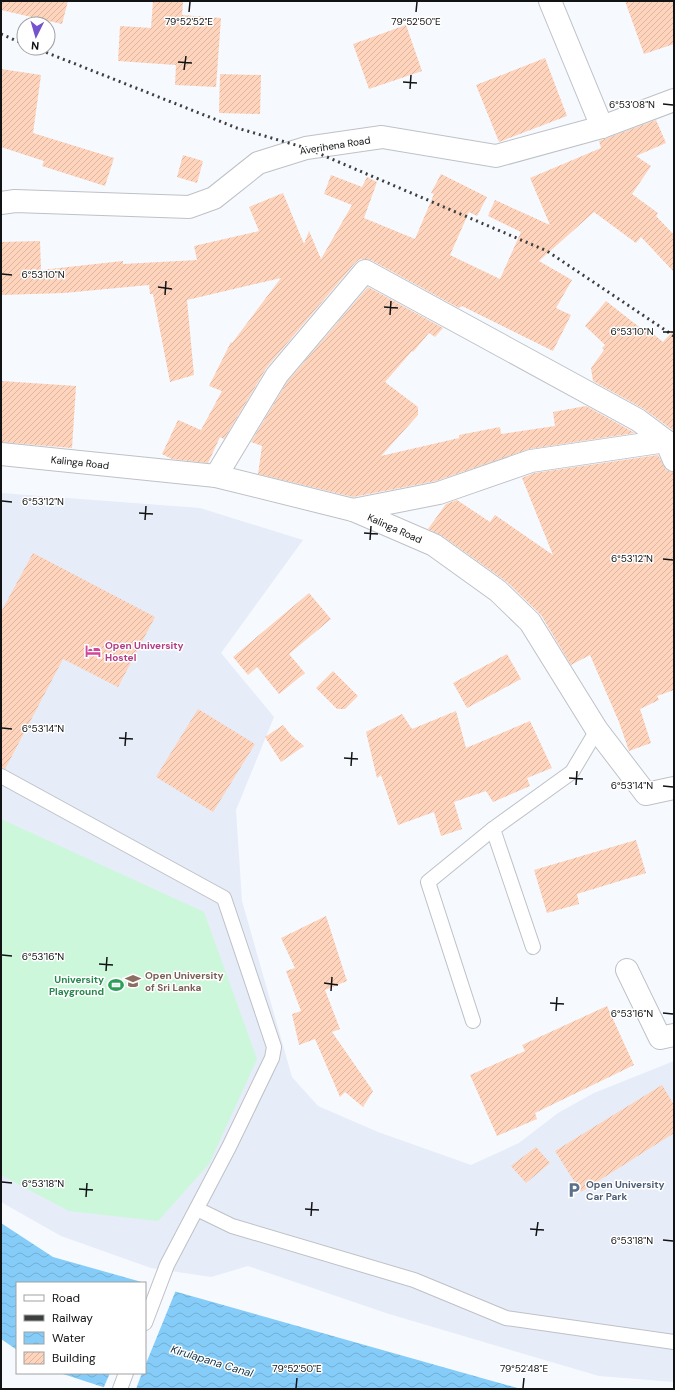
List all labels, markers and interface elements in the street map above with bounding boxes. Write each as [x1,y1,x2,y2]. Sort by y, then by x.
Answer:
text: 79°52'52"E [165,15,213,28]
text: 79°52'50"E [391,15,441,28]
north arrow [16,16,56,56]
text: N [31,39,40,53]
text: 6°53'08"N [609,98,655,111]
street label: Averihena Road [299,133,371,158]
text: 6°53'10"N [21,268,65,281]
text: 6°53'10"N [610,325,654,338]
street label: Kalinga Road [50,453,110,472]
text: 6°53'12"N [22,495,64,508]
street label: Kalinga Road [365,511,424,546]
text: 6°53'12"N [611,552,653,565]
place label: Open University Hostel [105,639,184,664]
hotel icon: Open University Hostel [84,642,102,660]
text: 6°53'14"N [22,722,64,735]
text: 6°53'14"N [611,779,653,792]
text: 6°53'16"N [22,950,64,963]
place label: Open University of Sri Lanka [145,969,224,994]
school or university icon: Open University of Sri Lanka [124,972,142,990]
place label: University Playground [49,973,104,998]
sports icon: University Playground [107,976,125,994]
text: 6°53'16"N [611,1007,653,1020]
text: 6°53'18"N [22,1177,64,1190]
place label: Open University Car Park [586,1178,665,1203]
parking icon: Open University Car Park [565,1181,583,1199]
text: 6°53'18"N [611,1234,653,1247]
legend [16,1282,146,1374]
text: Road [52,1290,80,1306]
text: Railway [52,1310,93,1326]
text: Water [52,1330,86,1346]
water label: Kirulapana Canal [169,1342,255,1380]
text: Building [52,1350,96,1366]
text: 79°52'50"E [272,1362,322,1375]
text: 79°52'48"E [500,1362,548,1375]

